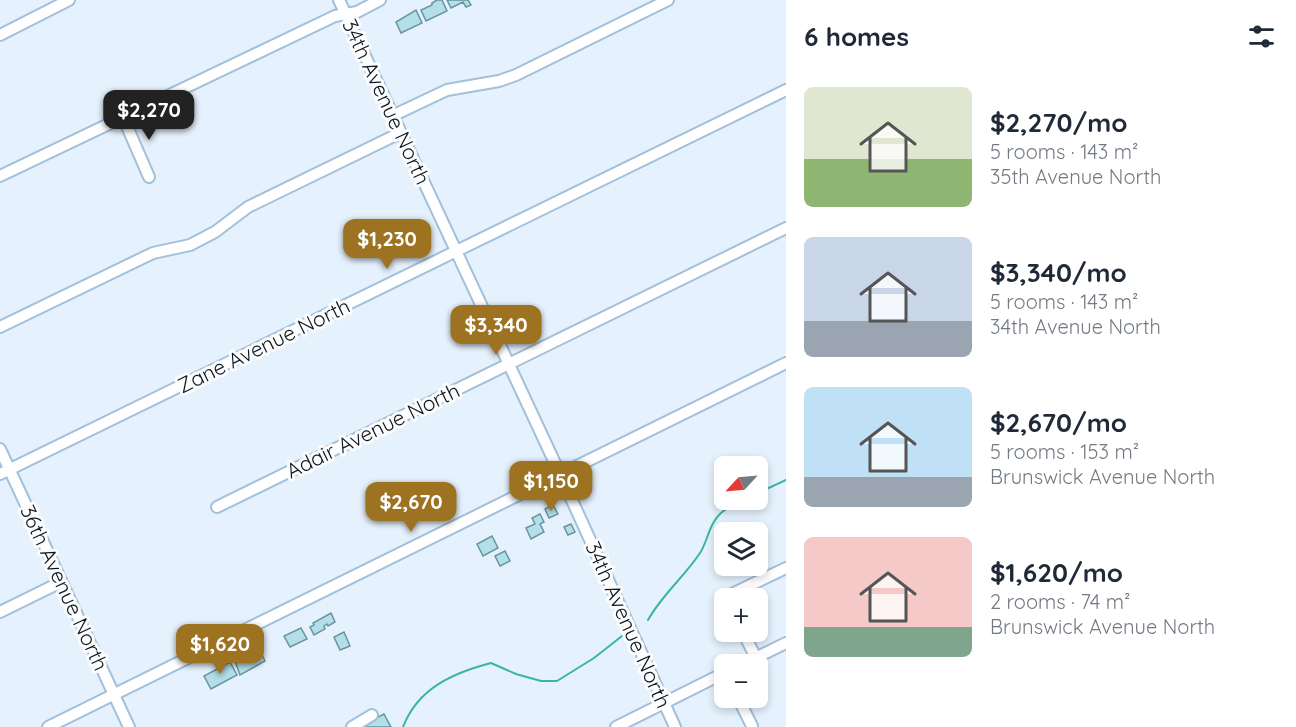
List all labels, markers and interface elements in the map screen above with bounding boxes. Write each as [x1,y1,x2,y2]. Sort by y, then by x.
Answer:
street label: 34th Avenue North [337,15,437,188]
text: 6 homes [804,20,909,53]
icon: filters [1245,20,1278,53]
pin: $2,270 [100,90,198,141]
text: $2,270 [117,97,181,122]
text: $2,270/mo [990,106,1127,139]
icon: home [852,111,924,183]
text: 5 rooms · 143 m² [990,139,1138,164]
text: 35th Avenue North [990,164,1161,189]
pin: $1,230 [338,219,436,270]
text: $1,230 [357,226,417,251]
text: $3,340/mo [990,256,1127,289]
icon: home [852,261,924,333]
text: 5 rooms · 143 m² [990,289,1138,314]
street label: Zane Avenue North [173,292,354,398]
pin: $3,340 [447,305,545,356]
text: $3,340 [465,312,527,337]
text: 34th Avenue North [990,314,1161,339]
street label: Adair Avenue North [281,377,464,483]
text: $2,670/mo [990,406,1127,439]
icon: home [852,411,924,483]
text: 5 rooms · 153 m² [990,439,1139,464]
north arrow [714,456,768,510]
map controls [714,456,768,708]
pin: $1,150 [502,461,600,512]
text: Brunswick Avenue North [990,464,1215,489]
text: $1,150 [523,468,579,493]
pin: $2,670 [362,482,460,533]
text: $2,670 [379,489,443,514]
street label: 36th Avenue North [15,501,115,675]
button: layers [714,522,768,576]
street label: 34th Avenue North [581,537,677,712]
text: $1,620/mo [990,556,1123,589]
icon: home [852,561,924,633]
button: + [714,588,768,642]
text: 2 rooms · 74 m² [990,589,1130,614]
text: Brunswick Avenue North [990,614,1215,639]
pin: $1,620 [171,624,269,675]
text: $1,620 [190,631,250,656]
button: − [714,654,768,708]

